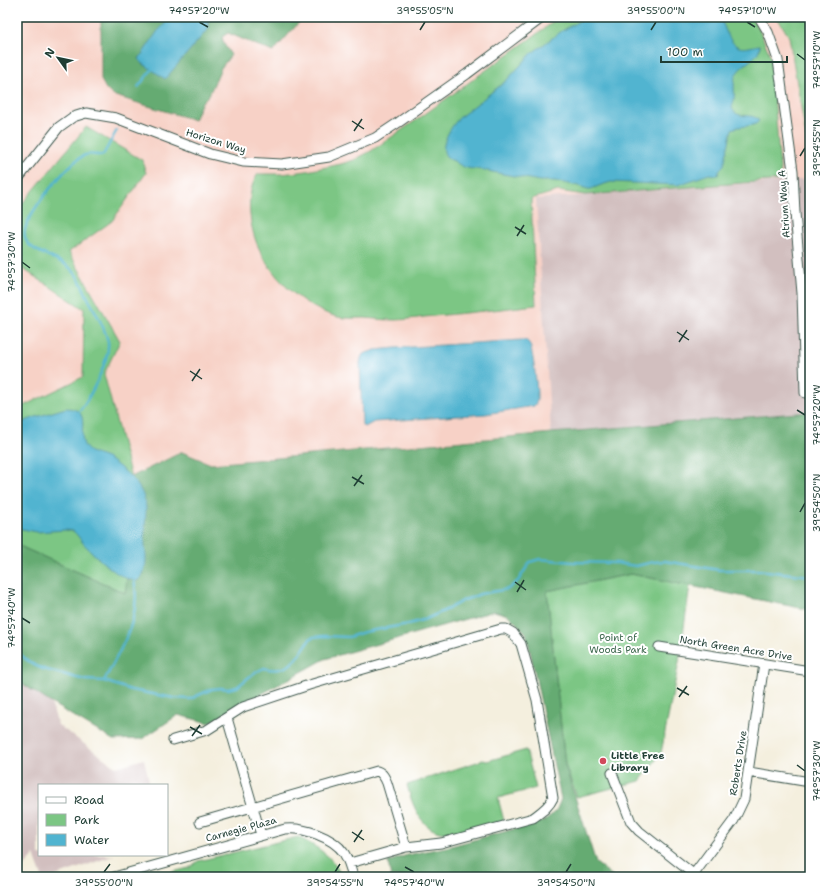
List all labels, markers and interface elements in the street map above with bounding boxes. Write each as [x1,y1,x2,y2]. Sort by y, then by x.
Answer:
text: 74°57'20"W [168,4,230,17]
text: 39°55'05"N [396,4,454,17]
text: 39°55'00"N [627,4,685,17]
text: 74°57'10"W [718,4,777,17]
text: 74°57'10"W [810,30,823,89]
north arrow [38,38,78,78]
scale bar [661,38,787,64]
text: 100 m [667,44,703,60]
text: N [41,45,59,61]
text: 39°54'55"N [810,119,823,177]
street label: Horizon Way [184,126,248,156]
street label: Atrium Way A [775,170,793,238]
text: 74°57'30"W [5,231,18,293]
text: 74°57'20"W [810,384,823,446]
text: 39°54'50"N [810,474,823,532]
text: 74°57'40"W [5,587,18,649]
park label: Point of Woods Park [589,631,647,656]
street label: North Green Acre Drive [679,633,794,663]
street label: Roberts Drive [726,729,750,796]
text: 74°57'30"W [810,740,823,802]
place label: Little Free Library [611,749,664,774]
marker: Little Free Library [598,756,608,766]
legend [38,784,168,856]
text: Road [74,792,105,808]
text: Park [74,812,100,828]
street label: Carnegie Plaza [204,813,279,845]
text: Water [74,832,110,848]
text: 39°55'00"N [75,876,133,889]
text: 39°54'55"N [306,876,364,889]
text: 74°57'40"W [383,876,445,889]
text: 39°54'50"N [537,876,595,889]

